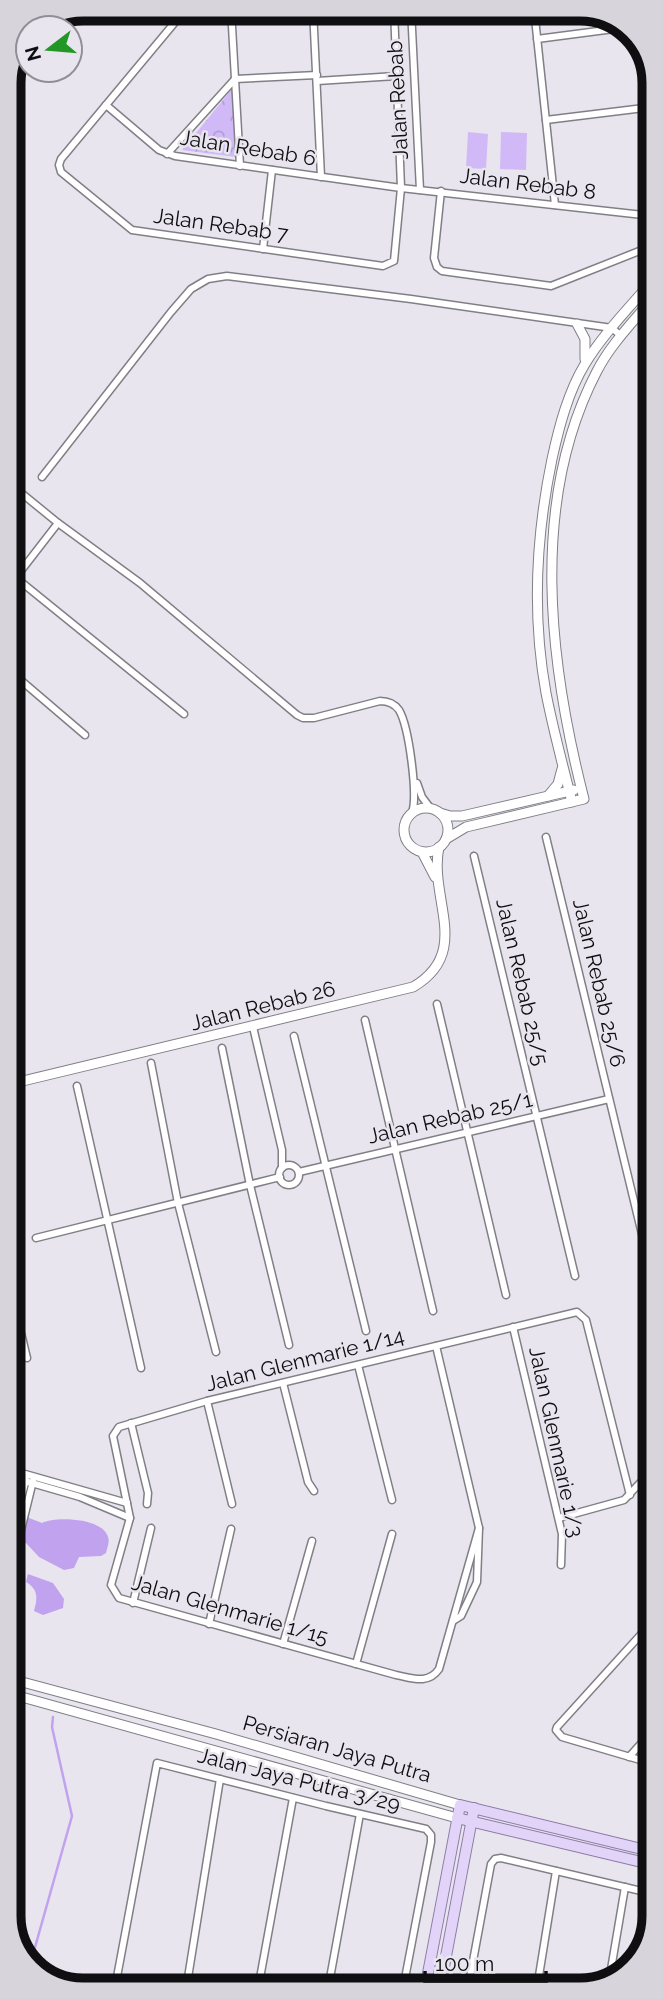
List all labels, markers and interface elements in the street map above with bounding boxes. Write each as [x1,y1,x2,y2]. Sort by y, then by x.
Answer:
north arrow [14,14,84,84]
street label: Jalan Rebab [382,40,413,160]
text: N [20,44,45,64]
street label: Jalan Rebab 6 [178,124,318,171]
street label: Jalan Rebab 8 [459,163,598,204]
street label: Jalan Rebab 7 [152,203,291,246]
street label: Jalan Rebab 25/5 [491,896,554,1068]
street label: Jalan Rebab 25/6 [568,896,631,1069]
street label: Jalan Rebab 26 [188,975,338,1036]
street label: Jalan Rebab 25/1 [365,1086,535,1149]
street label: Jalan Glenmarie 1/14 [203,1323,407,1396]
street label: Jalan Glenmarie 1/3 [524,1344,589,1539]
street label: Jalan Glenmarie 1/15 [129,1569,331,1650]
street label: Persiaran Jaya Putra [240,1710,434,1787]
street label: Jalan Jaya Putra 3/29 [195,1742,403,1817]
scale bar [425,1940,546,1984]
text: 100 m [435,1951,494,1976]

